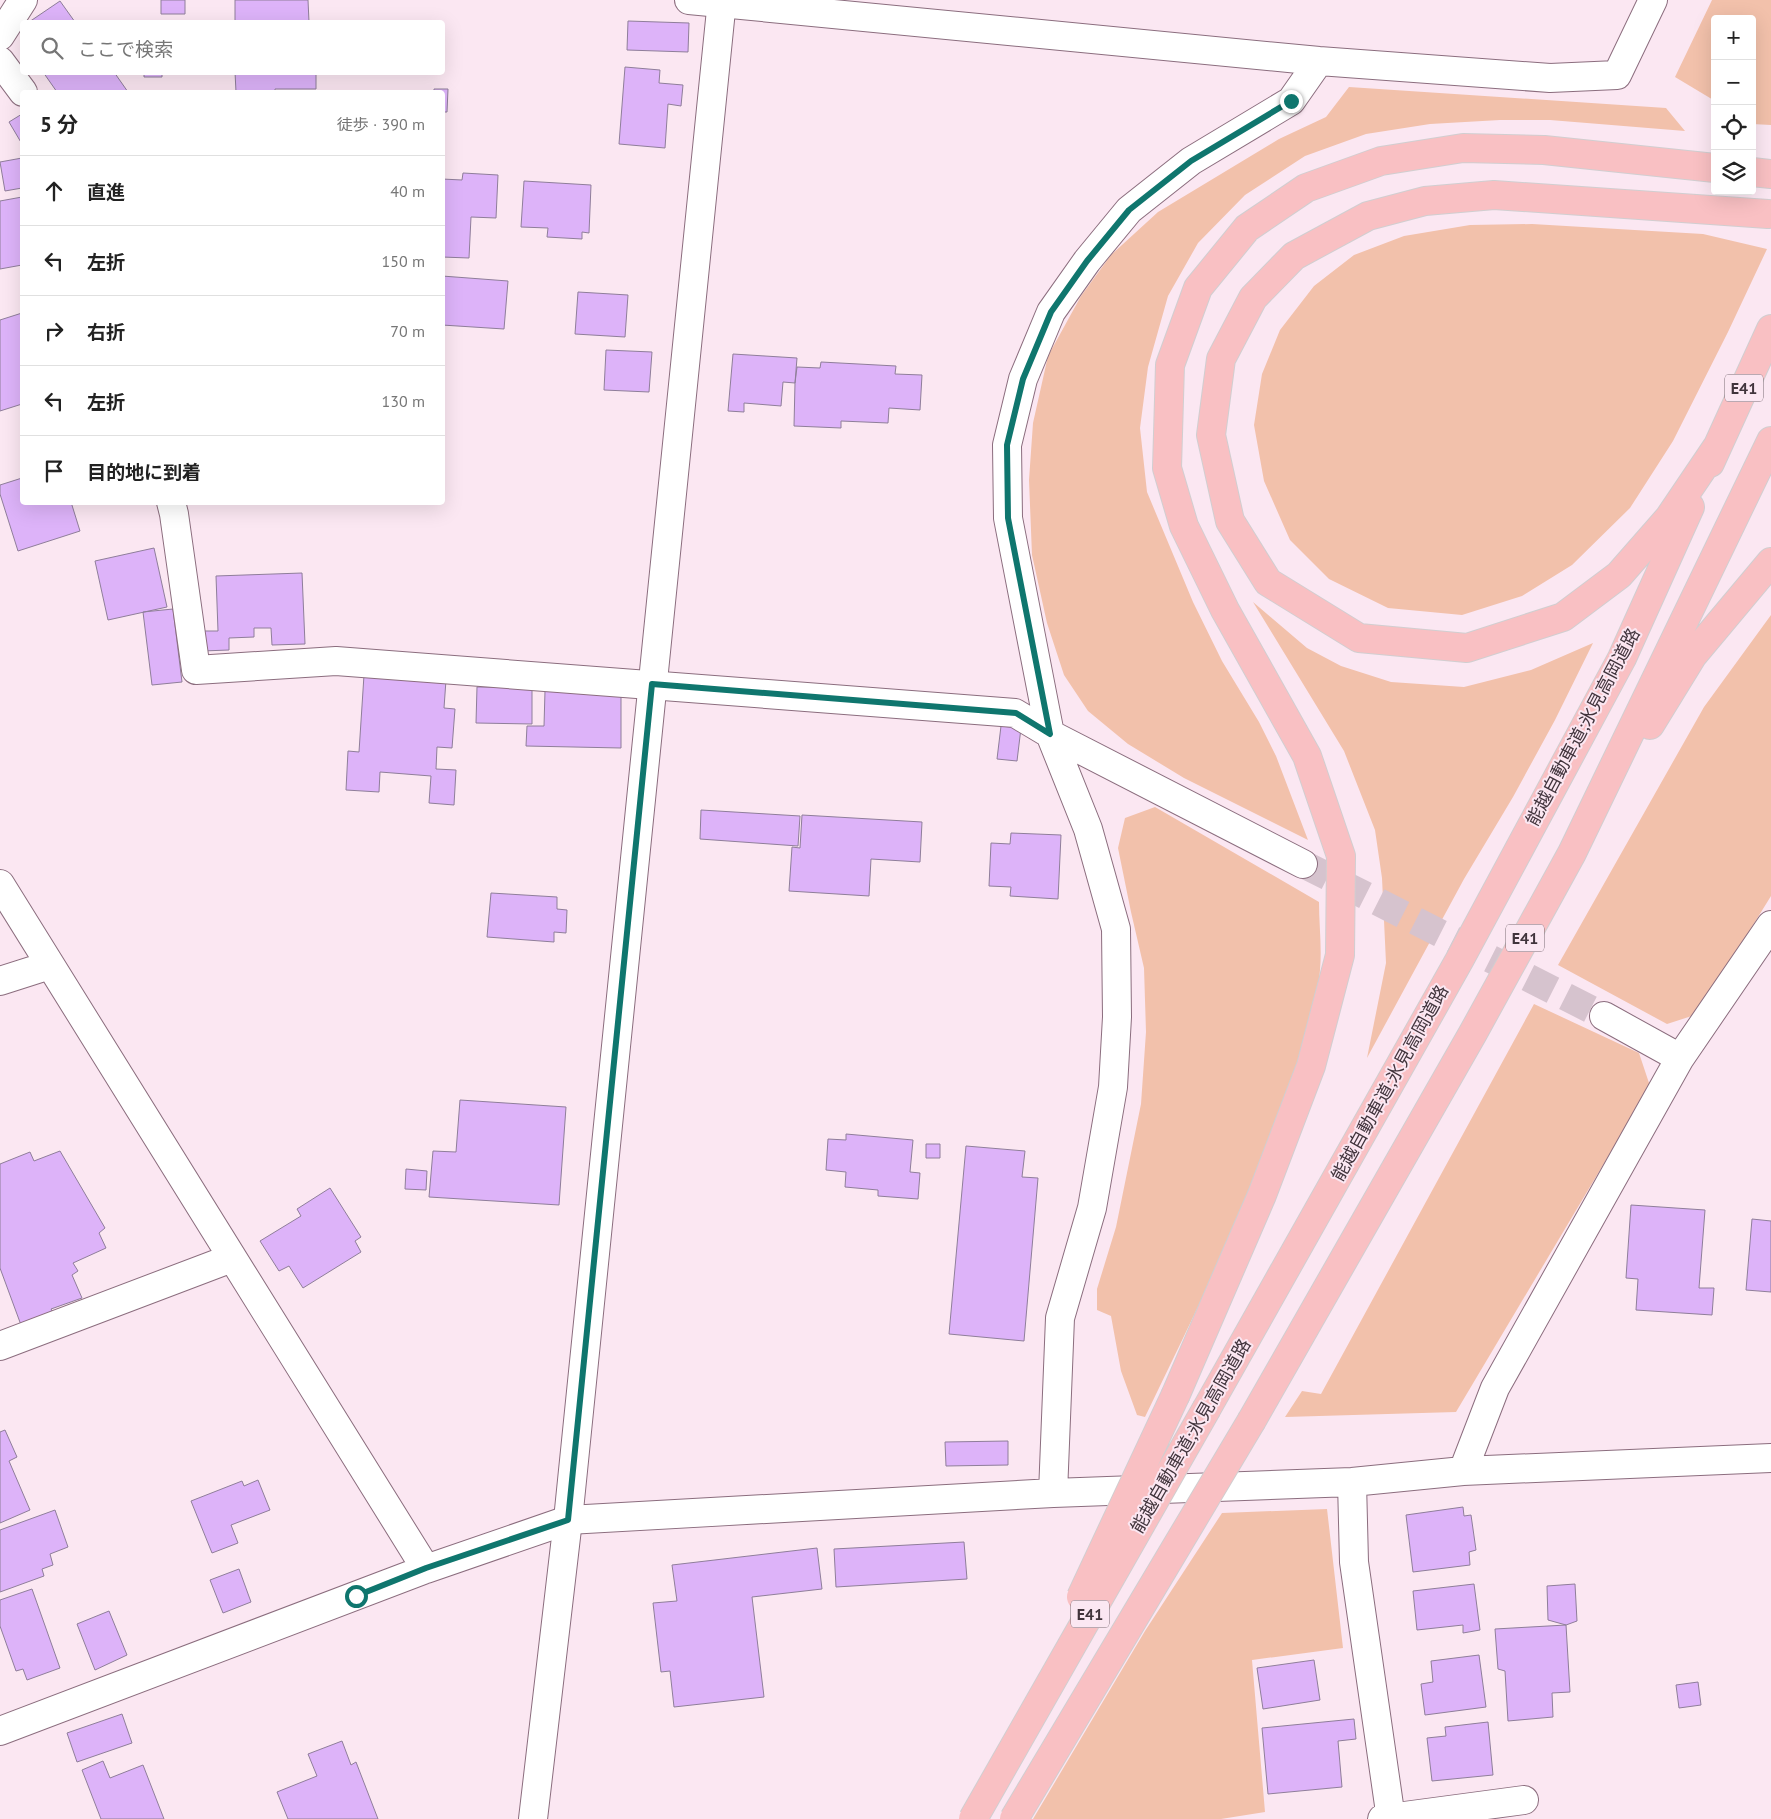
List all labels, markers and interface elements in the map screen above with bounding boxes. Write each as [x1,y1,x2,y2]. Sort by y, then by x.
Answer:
map controls [1711,15,1756,195]
button: + [1711,15,1756,60]
search box [20,20,445,75]
icon: search [38,34,66,62]
text: ここで検索 [78,37,173,61]
button: − [1711,60,1756,105]
route end [1280,90,1303,113]
button: locate [1711,105,1756,150]
text: 5 分 [40,111,78,138]
text: 徒歩 · 390 m [337,114,425,134]
button: layers [1711,150,1756,195]
icon: ahead [40,177,68,205]
text: 直進 [87,180,125,204]
text: 40 m [390,181,425,201]
icon: left [40,247,68,275]
text: 左折 [87,250,125,274]
text: 150 m [382,251,425,271]
icon: right [40,317,68,345]
text: 右折 [87,320,125,344]
text: 70 m [390,321,425,341]
road number: E41 [1725,374,1763,402]
icon: left [40,387,68,415]
text: 左折 [87,390,125,414]
text: 130 m [382,391,425,411]
icon: arrive [40,457,68,485]
text: 目的地に到着 [87,460,201,484]
street label: 能越自動車道;氷見高岡道路 [1521,624,1644,830]
road number: E41 [1506,924,1544,951]
street label: 能越自動車道;氷見高岡道路 [1326,981,1453,1185]
street label: 能越自動車道;氷見高岡道路 [1125,1334,1256,1537]
route start [345,1585,368,1608]
road number: E41 [1071,1600,1109,1628]

